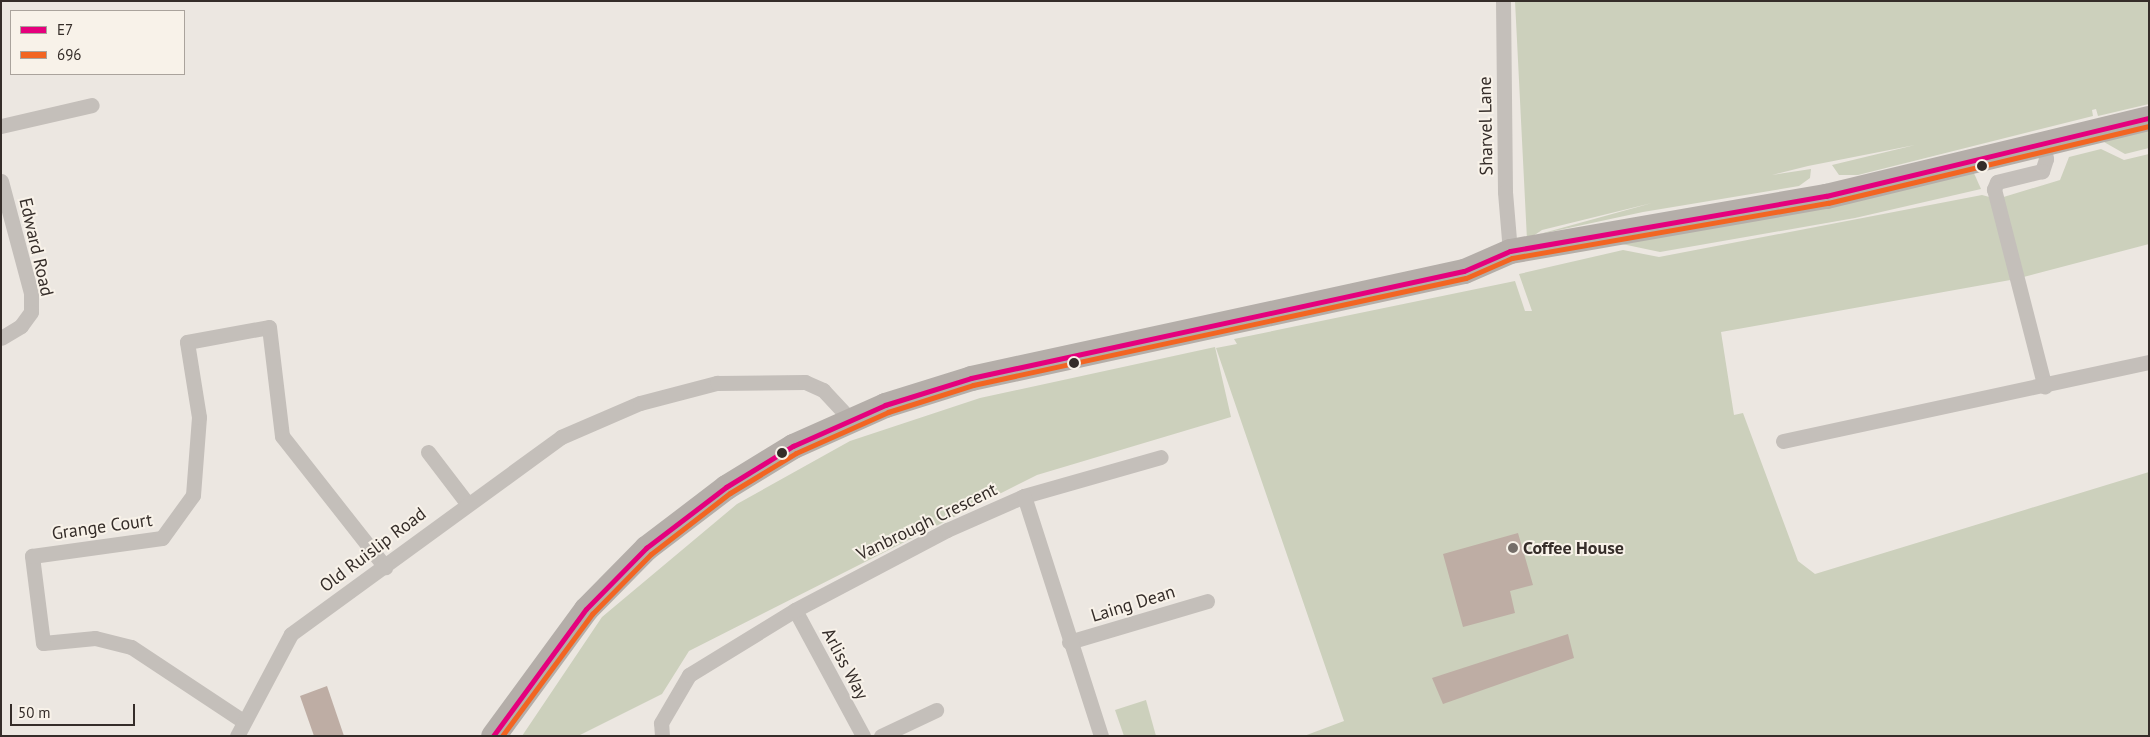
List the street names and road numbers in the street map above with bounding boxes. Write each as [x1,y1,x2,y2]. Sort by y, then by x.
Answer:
street label: Sharvel Lane [1474,76,1498,176]
street label: Edward Road [14,196,58,298]
street label: Vanbrough Crescent [853,479,1001,565]
street label: Old Ruislip Road [316,503,430,597]
street label: Grange Court [50,509,154,545]
street label: Laing Dean [1088,581,1178,627]
street label: Arliss Way [817,624,873,704]

